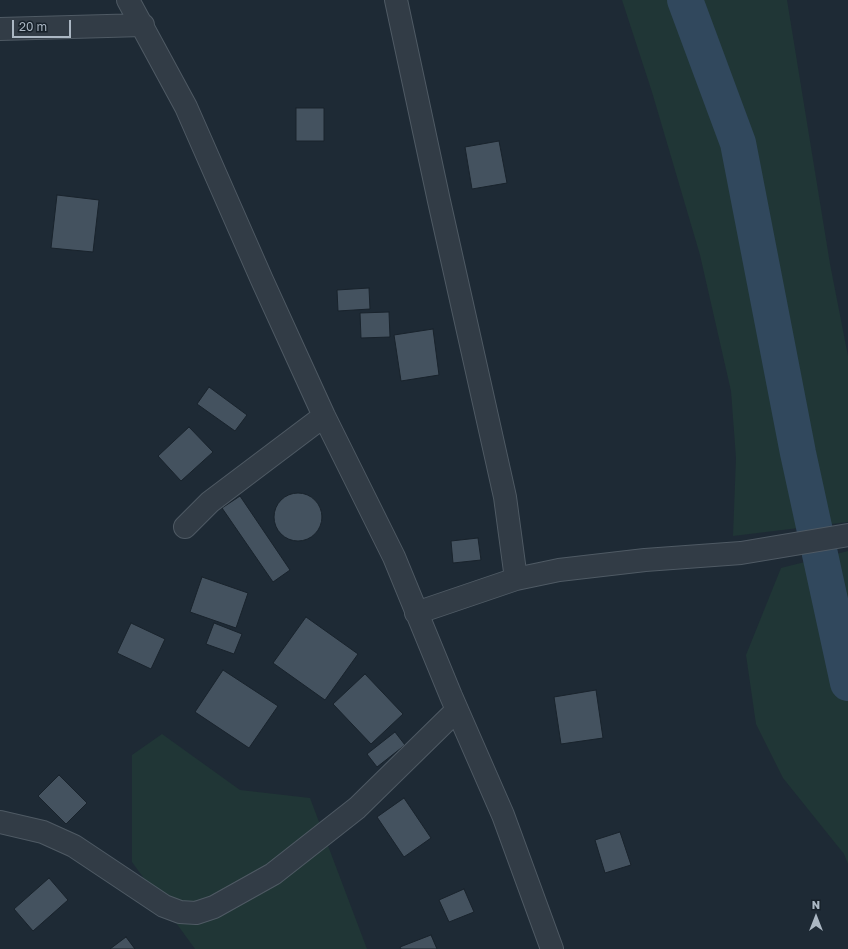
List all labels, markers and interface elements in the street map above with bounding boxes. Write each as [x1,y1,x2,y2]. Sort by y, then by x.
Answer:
scale bar [14,12,73,38]
text: 20 m [19,19,47,34]
north arrow [796,897,836,937]
text: N [812,898,820,911]

